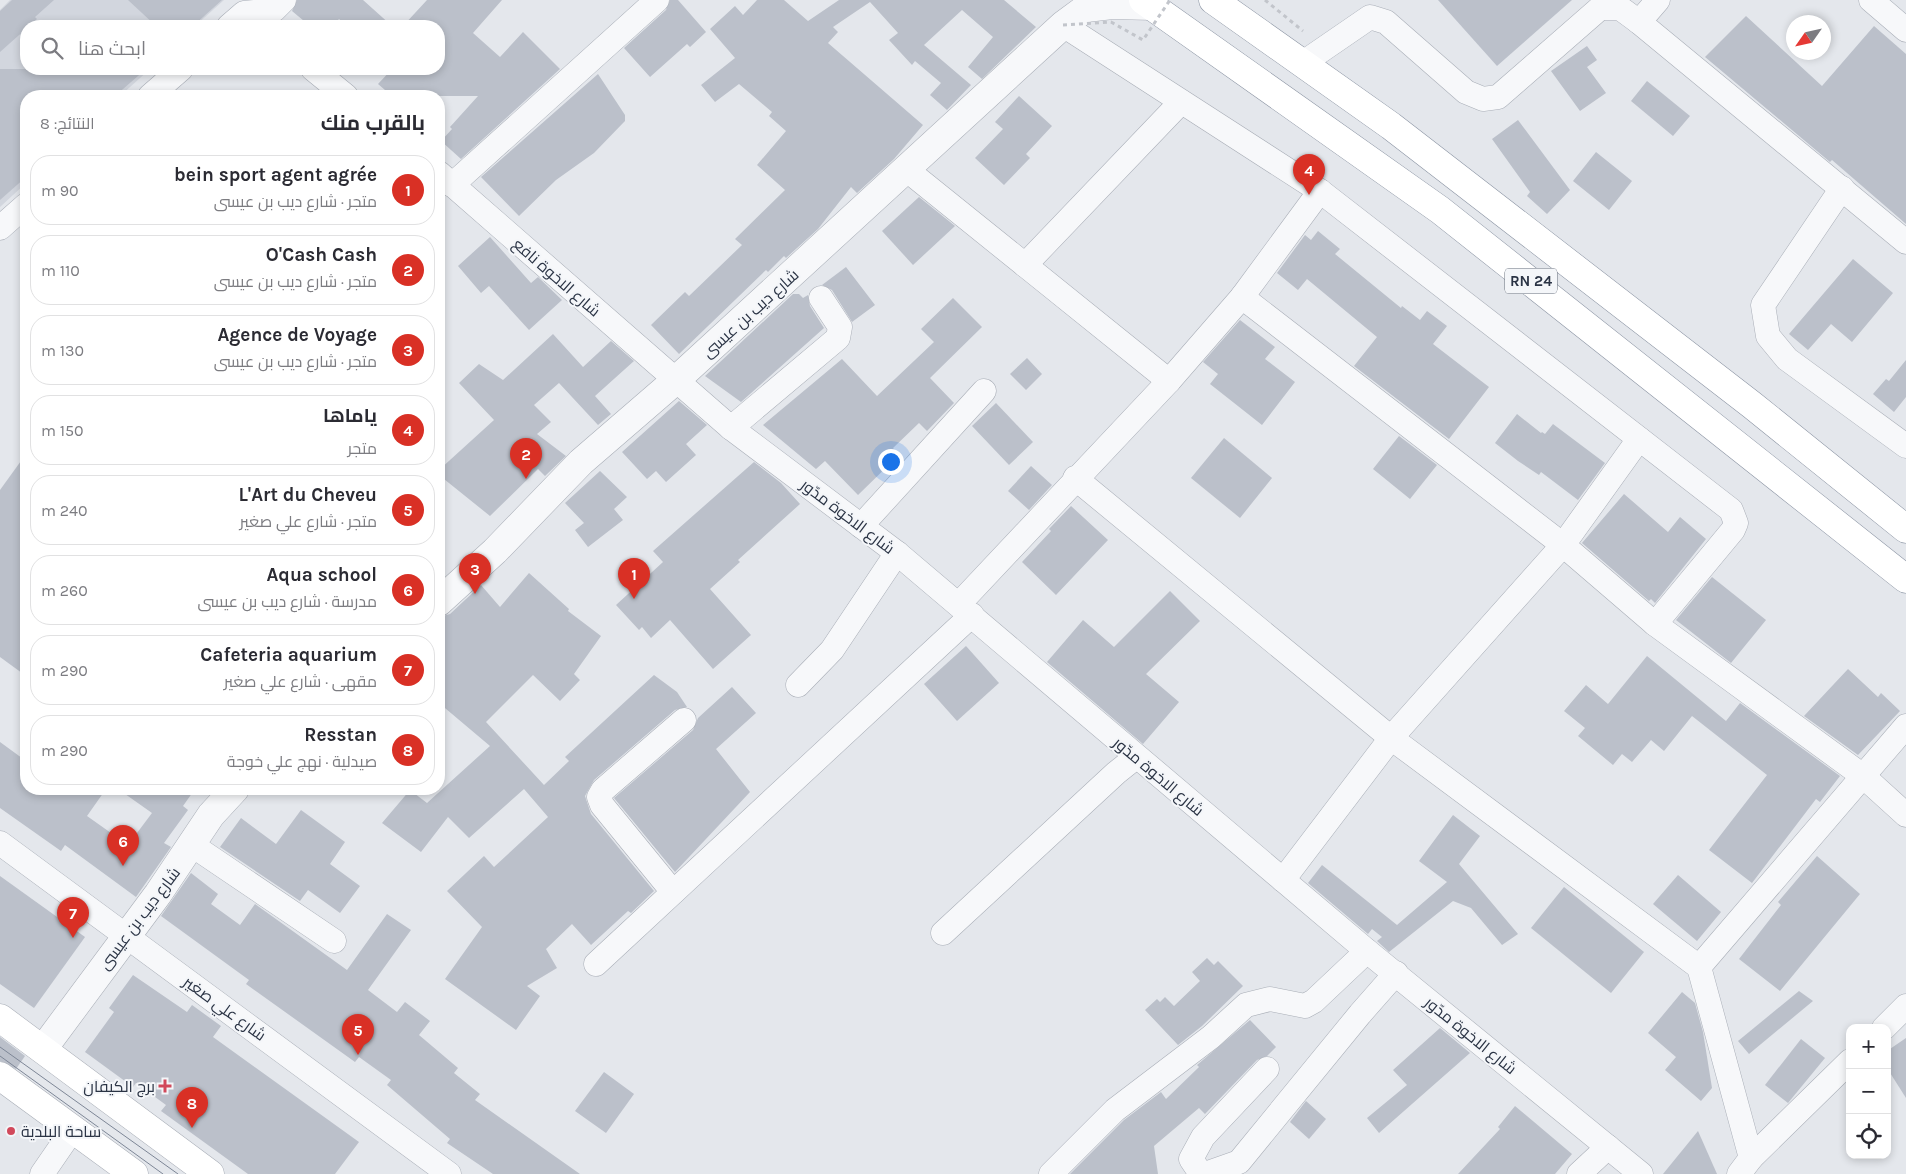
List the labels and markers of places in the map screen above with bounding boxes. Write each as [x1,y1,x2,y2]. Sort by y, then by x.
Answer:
pin: 4 [1293,154,1325,195]
pin: 2 [510,438,542,479]
pin: 3 [459,553,491,594]
pin: 1 [618,558,650,599]
pin: 6 [107,825,139,866]
pin: 7 [57,897,89,938]
pin: 5 [342,1014,374,1055]
place label: برج الكيفان [83,1077,155,1098]
marker: برج الكيفان [159,1080,171,1092]
pin: 8 [176,1087,208,1128]
place label: ساحة البلدية [21,1122,101,1141]
marker: ساحة البلدية [5,1125,17,1137]

